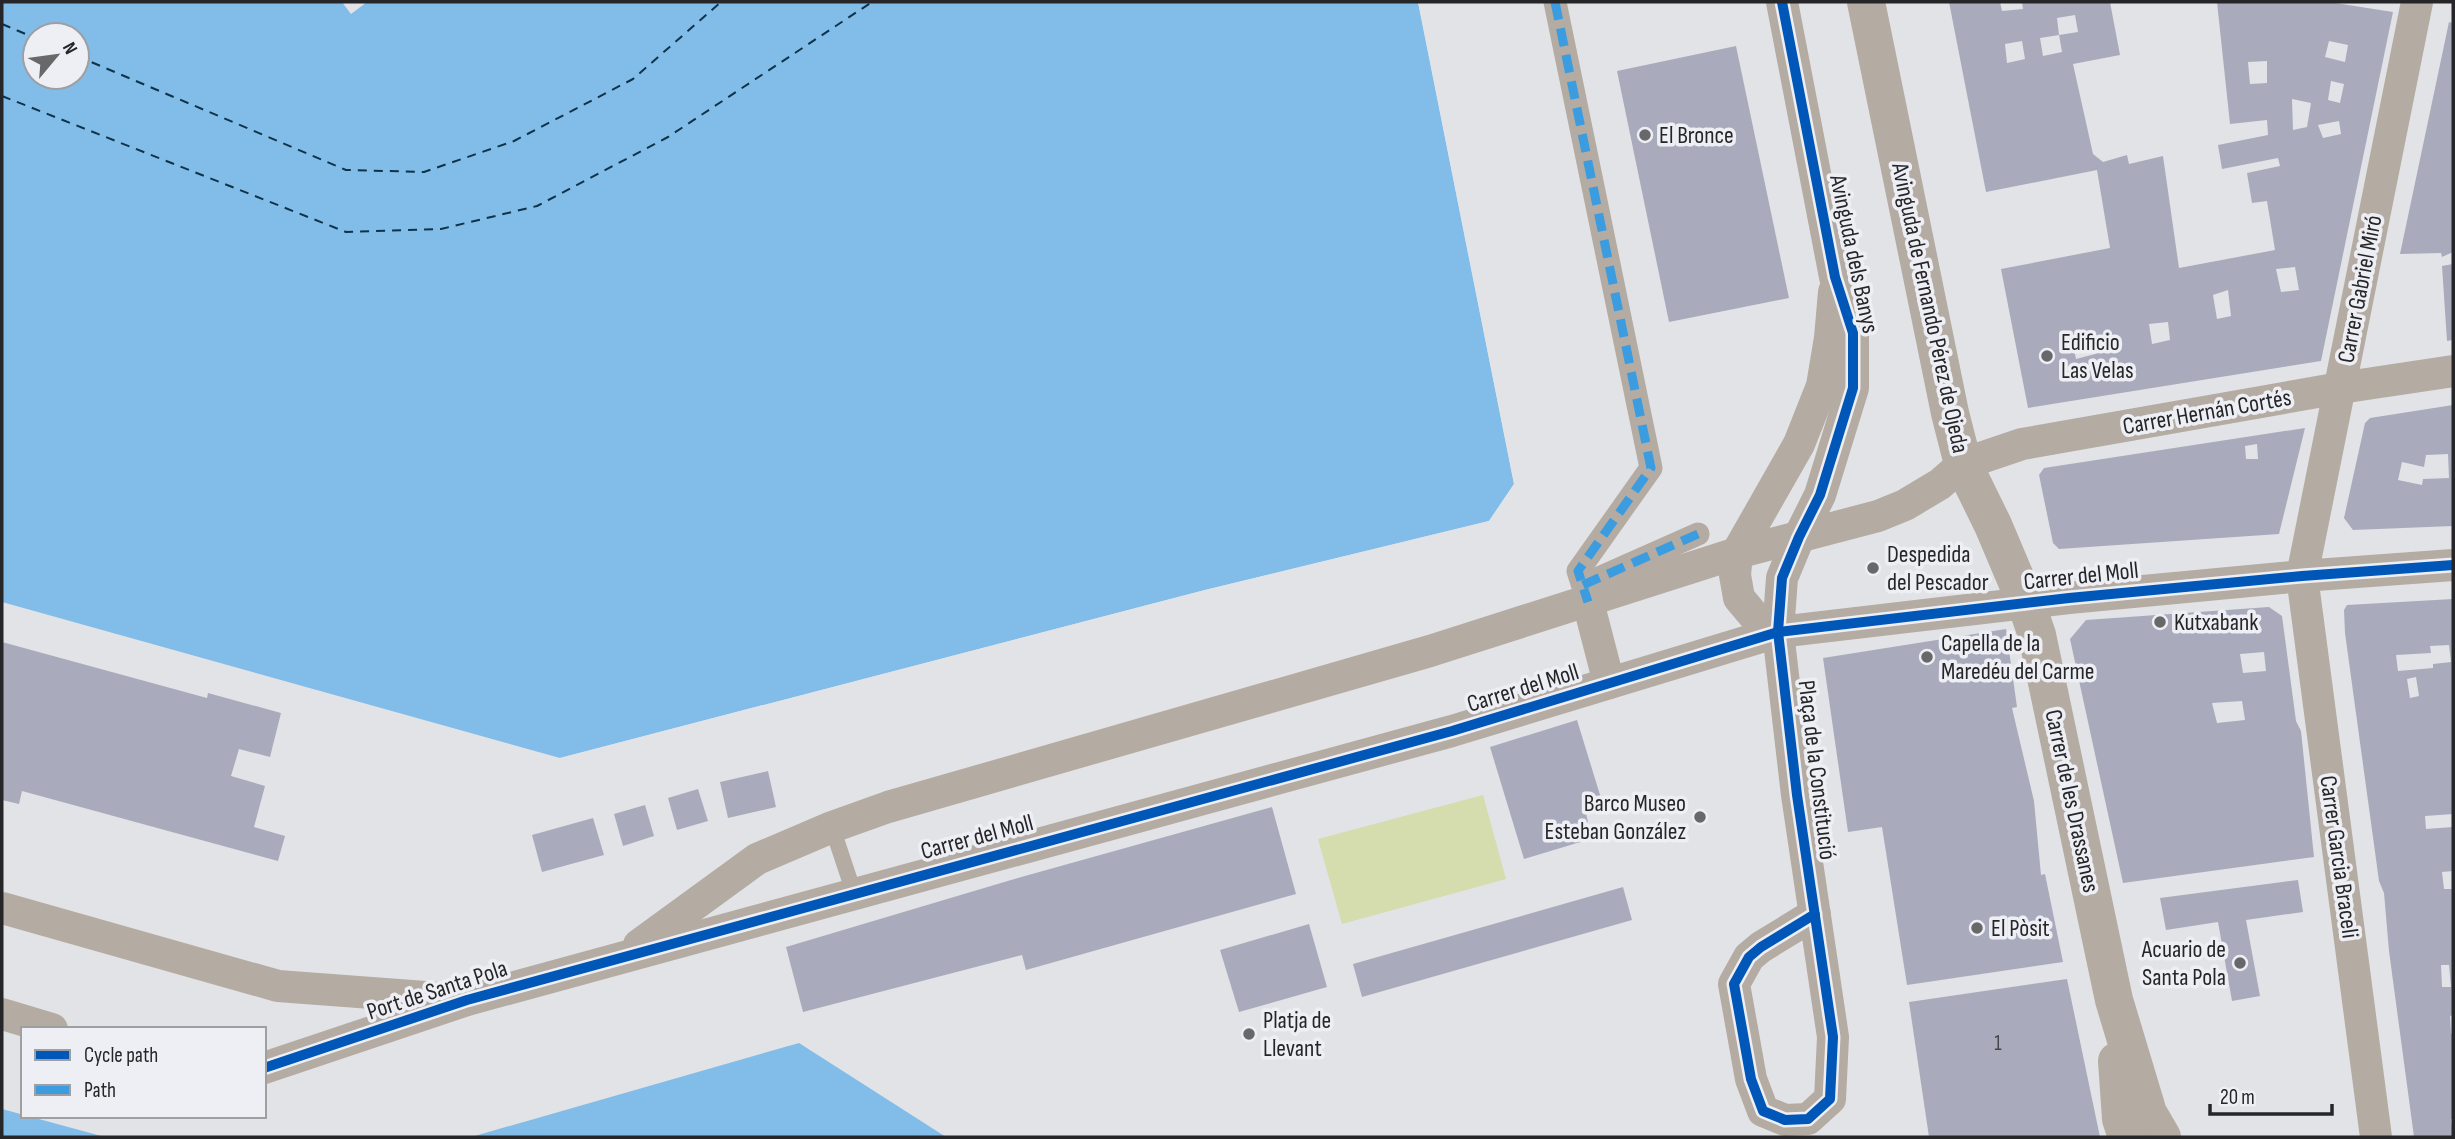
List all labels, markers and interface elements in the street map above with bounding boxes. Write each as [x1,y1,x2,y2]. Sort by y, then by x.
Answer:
north arrow [21,21,91,91]
text: N [57,38,82,59]
place label: El Bronce [1659,121,1734,150]
marker: El Bronce [1637,127,1653,143]
street label: Avinguda de Fernando Pérez de Ojeda [1885,159,1975,456]
street label: Avinguda dels Banys [1823,171,1885,336]
street label: Carrer Gabriel Miró [2331,213,2389,365]
place label: Edificio Las Velas [2061,328,2134,385]
marker: Edificio Las Velas [2039,348,2055,364]
street label: Carrer Hernán Cortés [2121,383,2293,441]
place label: Despedida del Pescador [1887,540,1989,597]
street label: Carrer del Moll [2022,556,2140,596]
marker: Despedida del Pescador [1865,560,1881,576]
place label: Kutxabank [2174,608,2258,637]
marker: Kutxabank [2152,614,2168,630]
place label: Capella de la Maredéu del Carme [1941,629,2095,686]
marker: Capella de la Maredéu del Carme [1919,649,1935,665]
street label: Carrer del Moll [1464,657,1582,719]
street label: Plaça de la Constitució [1792,679,1842,861]
street label: Carrer de les Drassanes [2038,707,2106,895]
street label: Carrer Garcia Braceli [2313,774,2365,940]
place label: Barco Museo Esteban González [1545,789,1686,846]
street label: Carrer del Moll [918,808,1036,866]
marker: Barco Museo Esteban González [1692,809,1708,825]
place label: El Pòsit [1991,914,2050,943]
marker: El Pòsit [1969,920,1985,936]
place label: Acuario de Santa Pola [2141,935,2226,992]
street label: Port de Santa Pola [363,954,511,1026]
marker: Acuario de Santa Pola [2232,955,2248,971]
place label: Platja de Llevant [1263,1006,1331,1063]
marker: Platja de Llevant [1241,1026,1257,1042]
legend [21,1027,266,1118]
house number: 1 [1994,1031,2002,1056]
text: Cycle path [84,1043,158,1068]
scale bar [2210,1072,2332,1116]
text: Path [84,1078,116,1103]
text: 20 m [2220,1085,2255,1110]

